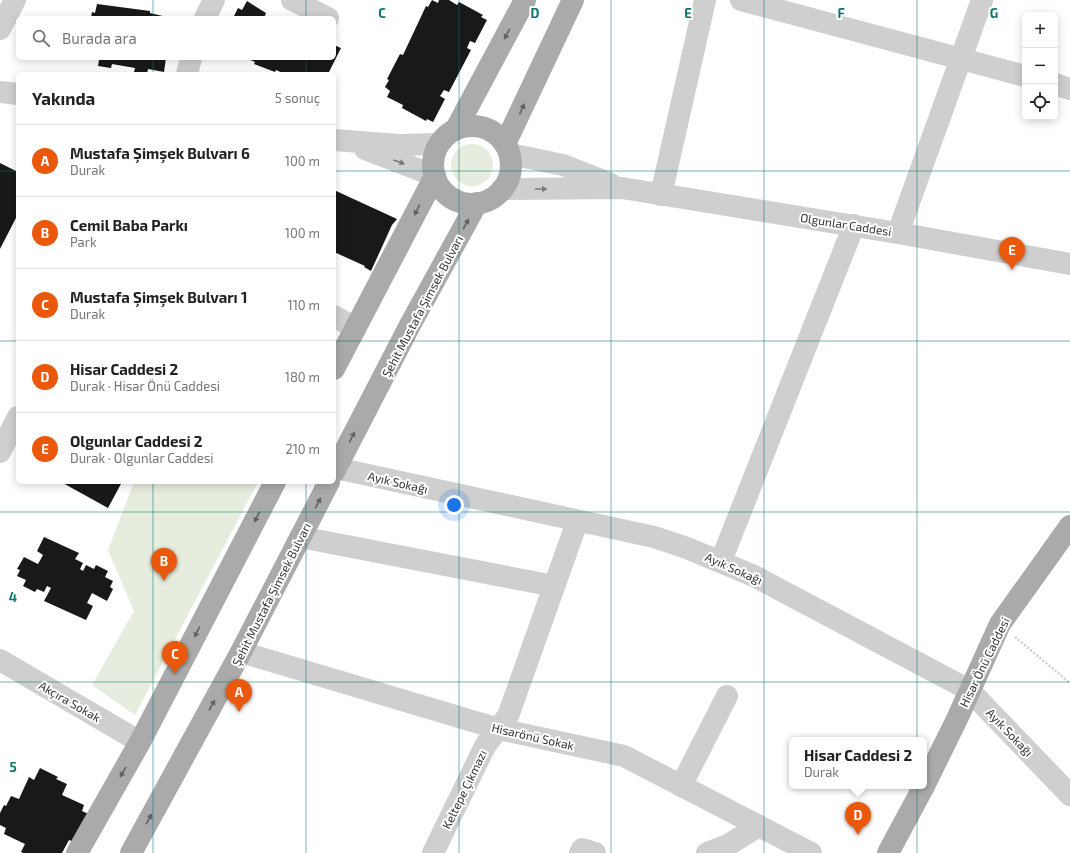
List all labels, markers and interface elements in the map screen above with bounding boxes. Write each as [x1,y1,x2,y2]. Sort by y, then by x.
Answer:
text: C [378,5,386,21]
text: D [531,5,540,21]
text: E [684,5,692,21]
text: F [837,5,845,21]
text: G [990,5,998,21]
map controls [1022,12,1058,120]
button: + [1022,12,1058,48]
search box [16,16,336,60]
icon: search [30,27,52,49]
text: Burada ara [62,29,137,47]
one-way arrow [504,29,510,40]
button: − [1022,48,1058,84]
button: locate [1022,84,1058,120]
text: Yakında [32,88,95,108]
text: 5 sonuç [275,90,320,106]
one-way arrow [519,103,525,114]
text: Mustafa Şimşek Bulvarı 6 [70,144,250,162]
text: A [41,153,49,169]
text: 100 m [285,153,320,169]
one-way arrow [393,160,405,166]
text: Durak [70,162,105,178]
one-way arrow [535,186,548,192]
one-way arrow [413,204,420,216]
street label: Olgunlar Caddesi [799,210,893,238]
text: Cemil Baba Parkı [70,216,188,234]
one-way arrow [463,218,469,230]
text: B [41,225,49,241]
text: 100 m [285,225,320,241]
street label: Şehit Mustafa Şimsek Bulvarı [379,233,467,380]
text: Park [70,234,97,250]
pin: E [999,237,1025,270]
text: Mustafa Şimşek Bulvarı 1 [70,288,247,306]
text: C [41,297,49,313]
text: 110 m [288,297,320,313]
text: Durak [70,306,105,322]
text: Hisar Caddesi 2 [70,360,178,378]
text: D [41,369,49,385]
text: 180 m [285,369,320,385]
text: Durak · Hisar Önü Caddesi [70,378,220,394]
text: Olgunlar Caddesi 2 [70,432,203,450]
one-way arrow [349,432,355,443]
text: E [41,441,49,457]
text: 210 m [285,441,320,457]
text: Durak · Olgunlar Caddesi [70,450,214,466]
street label: Ayık Sokağı [367,468,429,496]
your location [444,495,464,515]
one-way arrow [315,497,321,509]
one-way arrow [254,511,260,522]
street label: Şehit Mustafa Şimsek Bulvarı [229,520,315,669]
pin: B [151,548,177,581]
street label: Ayık Sokağı [703,549,765,587]
text: 4 [9,589,17,605]
street label: Hisar Önü Caddesi [956,615,1012,709]
one-way arrow [194,626,200,638]
pin: C [162,641,188,674]
street label: Akçıra Sokak [36,678,103,725]
pin: A [226,679,252,712]
one-way arrow [209,699,215,711]
street label: Ayık Sokağı [984,705,1036,759]
street label: Hisarönü Sokak [490,720,576,752]
popup [789,737,927,789]
text: Hisar Caddesi 2 [804,746,912,764]
street label: Keltepe Çıkmazı [439,747,490,831]
text: 5 [9,759,17,775]
text: Durak [804,764,839,780]
one-way arrow [120,766,127,778]
pin: D [845,802,871,835]
one-way arrow [146,813,153,825]

